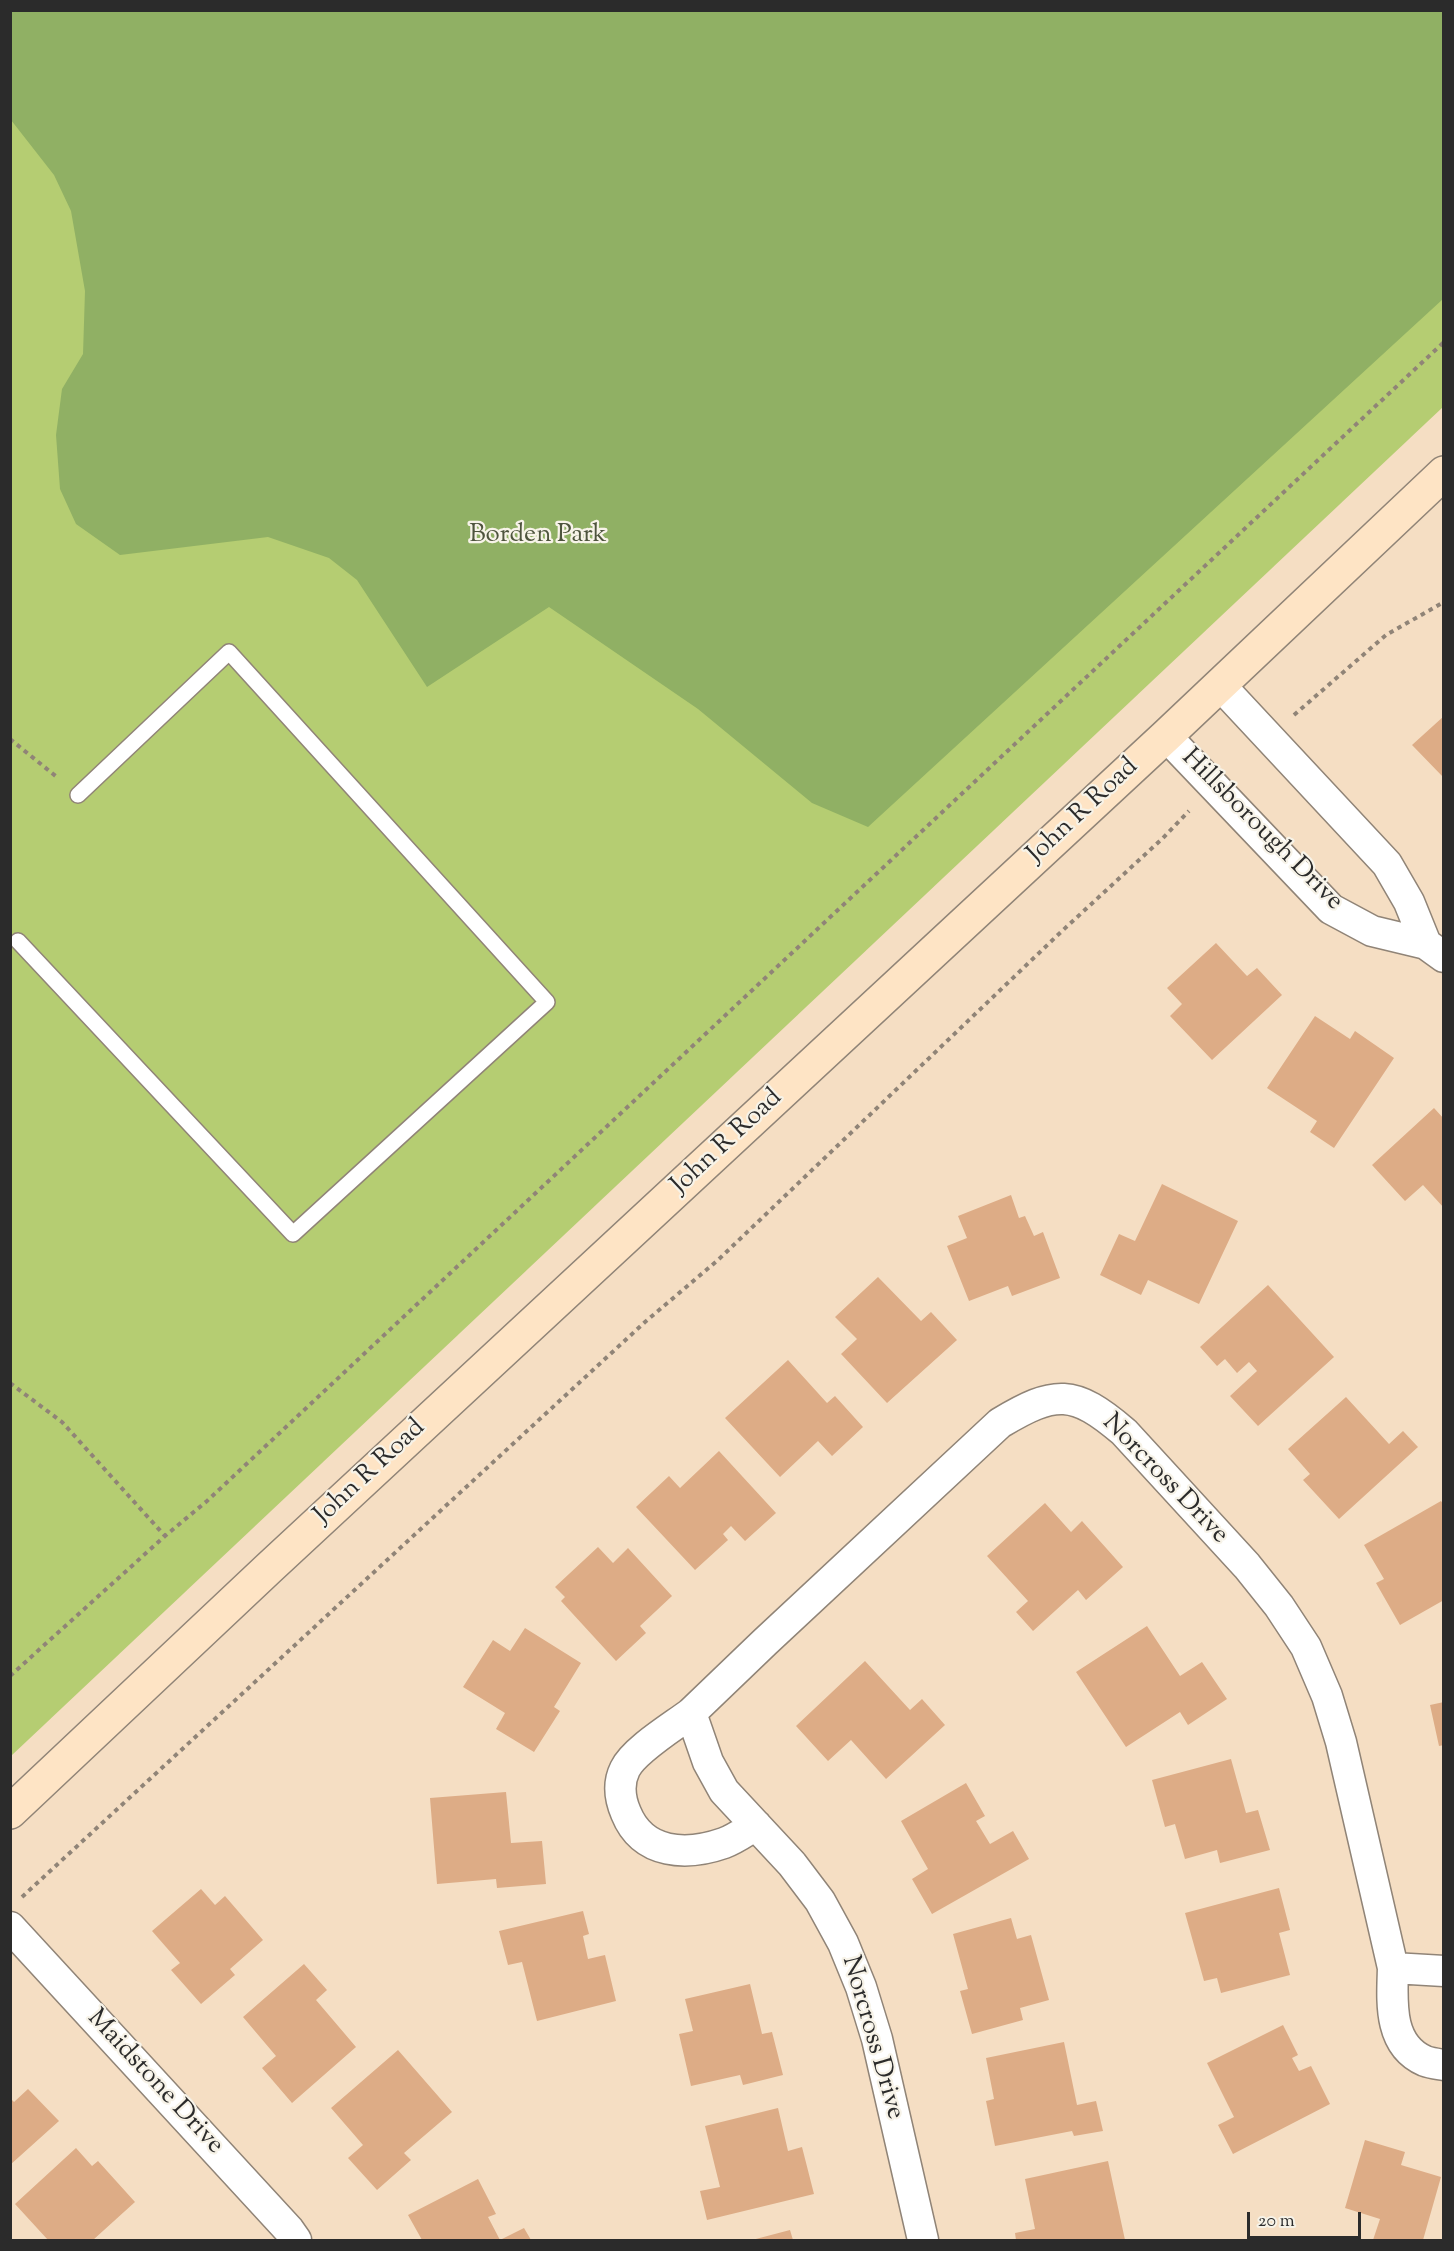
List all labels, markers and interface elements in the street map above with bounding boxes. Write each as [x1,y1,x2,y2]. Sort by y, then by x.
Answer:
park label: Borden Park [469,521,607,553]
street label: Hillsborough Drive [1174,744,1348,918]
street label: John R Road [1022,753,1146,871]
street label: John R Road [666,1084,790,1202]
street label: Norcross Drive [1094,1409,1234,1551]
street label: John R Road [309,1414,433,1532]
street label: Norcross Drive [833,1953,909,2123]
street label: Maidstone Drive [79,2004,229,2162]
scale bar [1250,2200,1364,2238]
text: 20 m [1258,2209,1295,2235]

